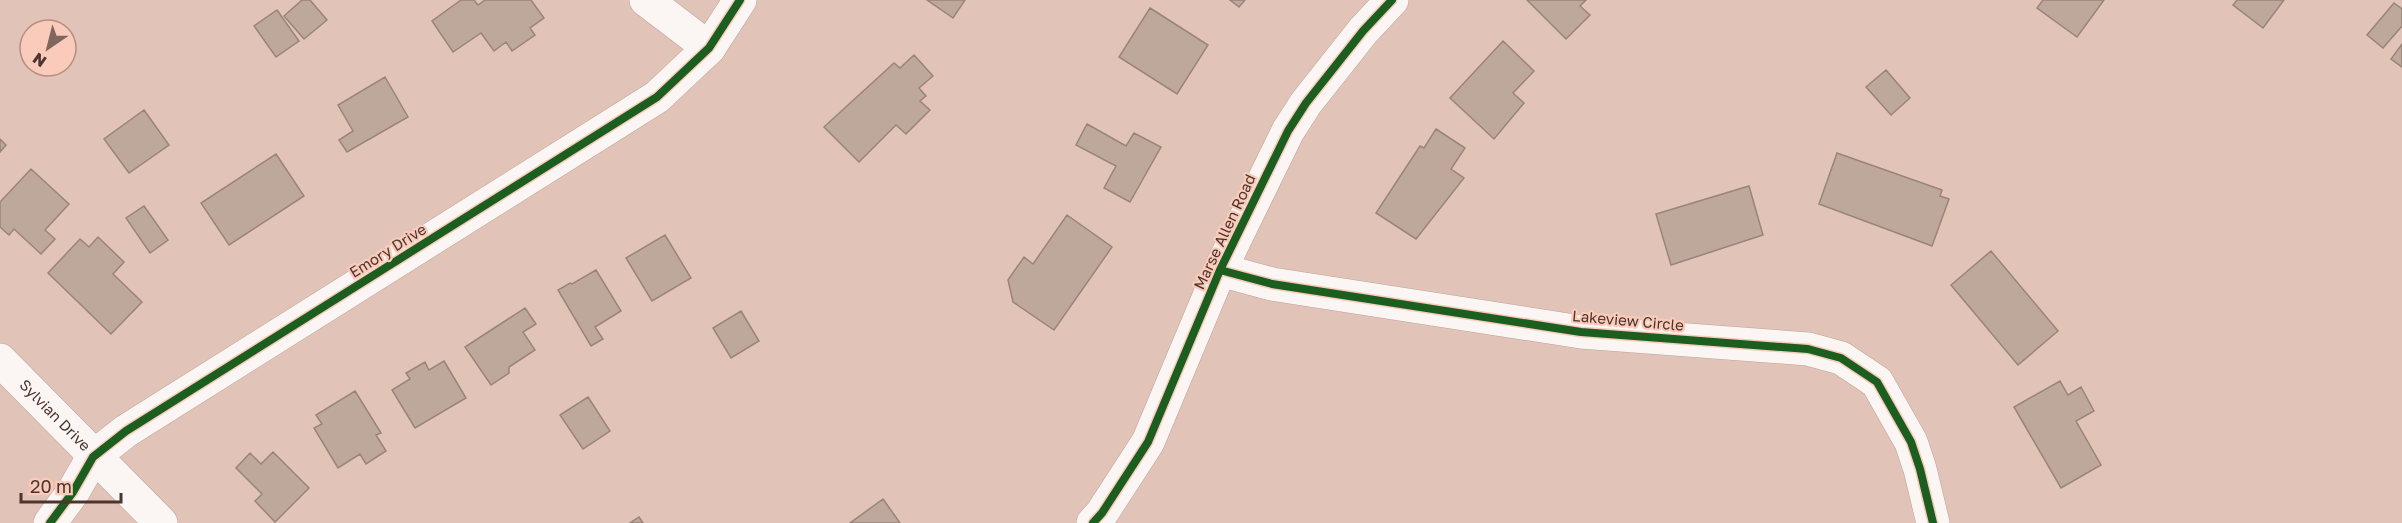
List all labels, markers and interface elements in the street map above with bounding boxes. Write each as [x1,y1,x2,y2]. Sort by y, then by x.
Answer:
north arrow [18,18,78,78]
text: N [29,49,50,72]
street label: Marse Allen Road [1189,171,1259,292]
street label: Emory Drive [346,219,429,281]
street label: Lakeview Circle [1571,306,1685,334]
street label: Sylvian Drive [16,375,95,455]
scale bar [21,466,122,504]
text: 20 m [30,475,72,497]

